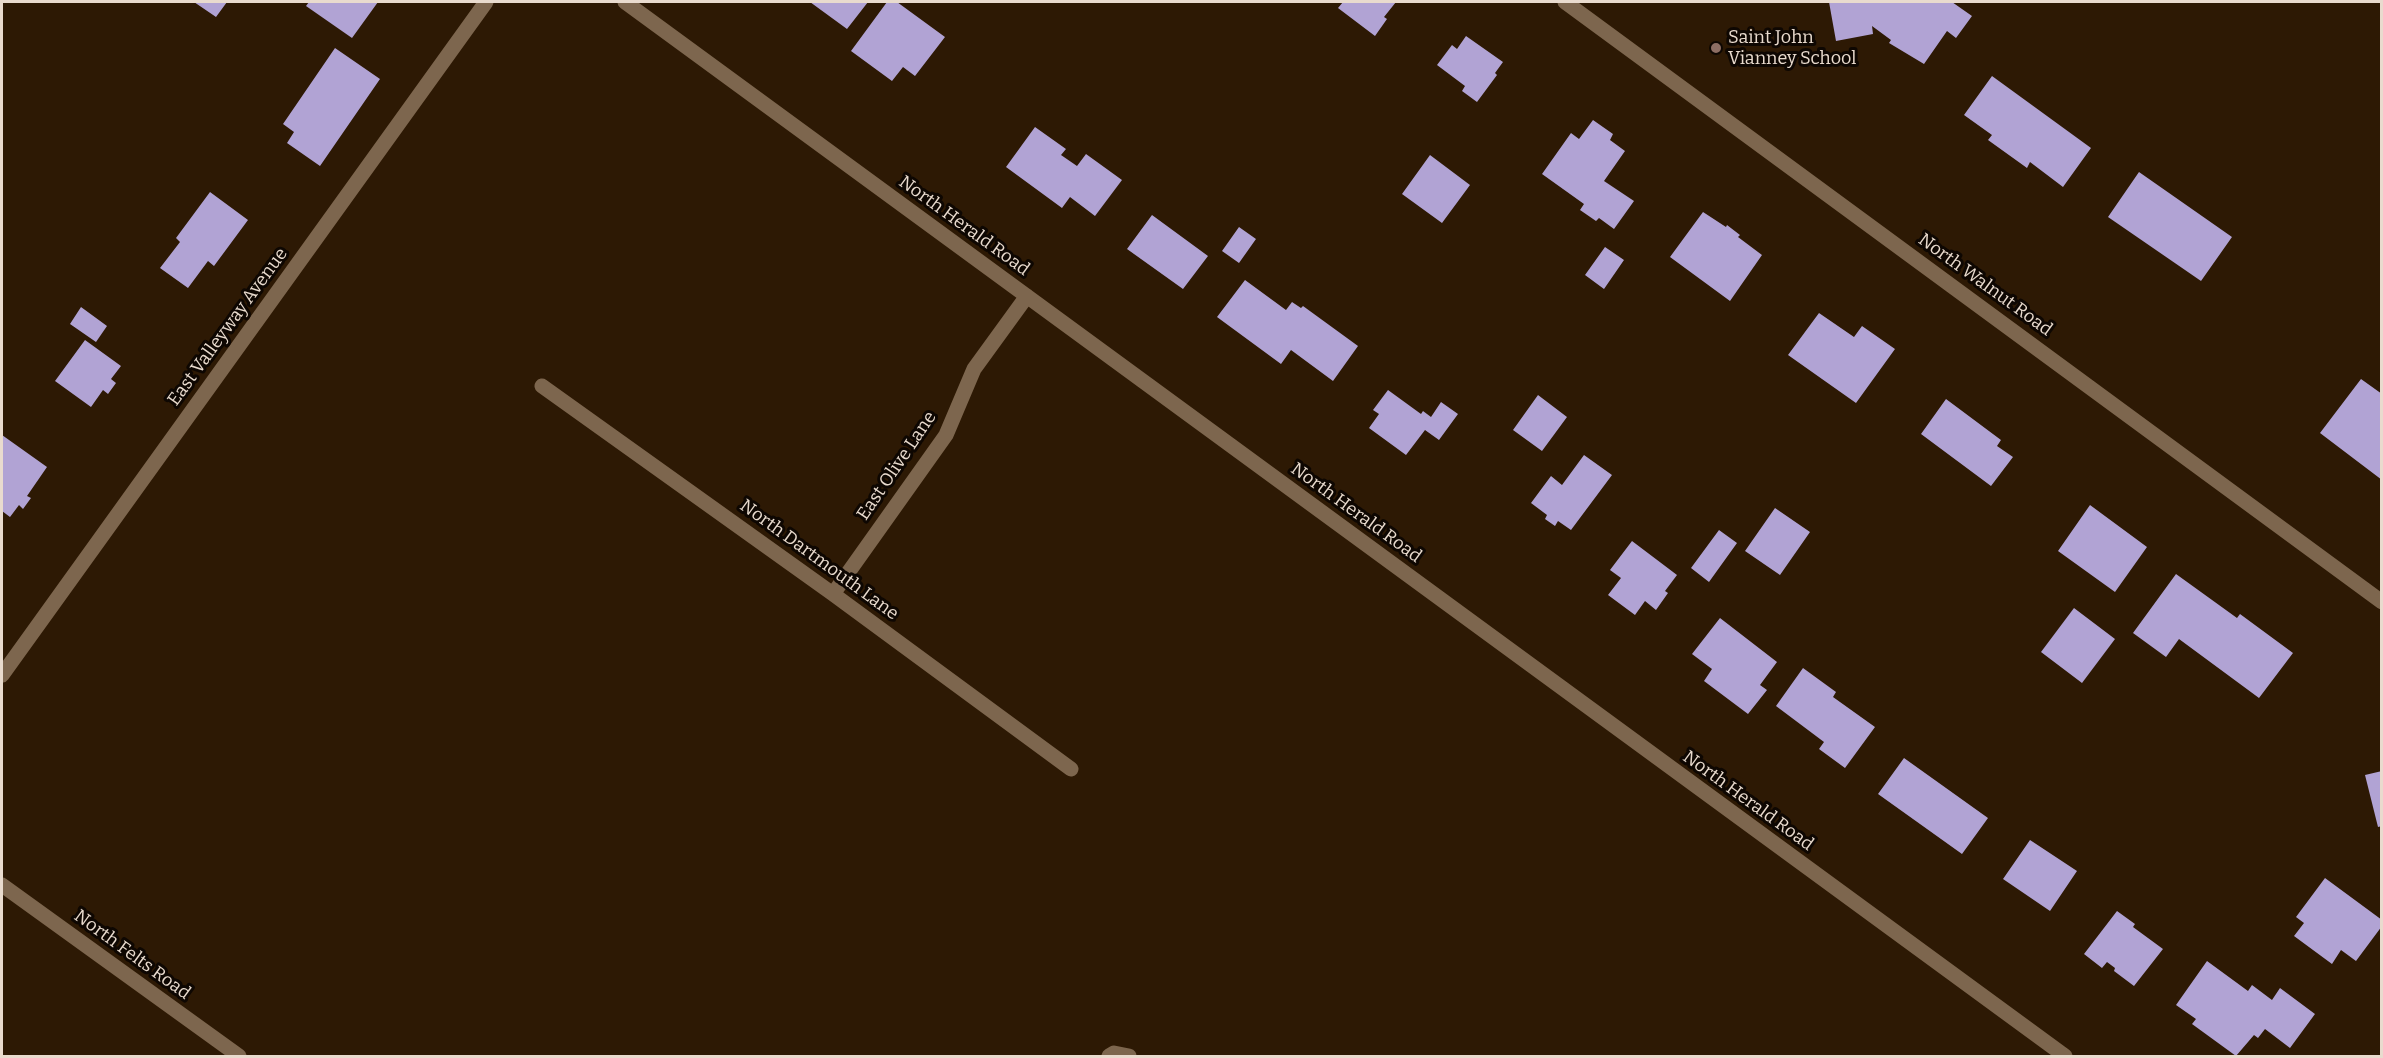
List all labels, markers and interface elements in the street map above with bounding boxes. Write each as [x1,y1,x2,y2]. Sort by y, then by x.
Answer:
place label: Saint John Vianney School [1728,27,1857,70]
marker: Saint John Vianney School [1709,41,1723,55]
street label: North Herald Road [894,171,1034,281]
street label: North Walnut Road [1914,229,2056,341]
street label: East Valleyway Avenue [164,244,292,410]
street label: East Olive Lane [853,408,941,524]
street label: North Herald Road [1286,458,1426,568]
street label: North Dartmouth Lane [735,495,903,625]
street label: North Herald Road [1678,746,1818,856]
street label: North Felts Road [70,906,194,1004]

